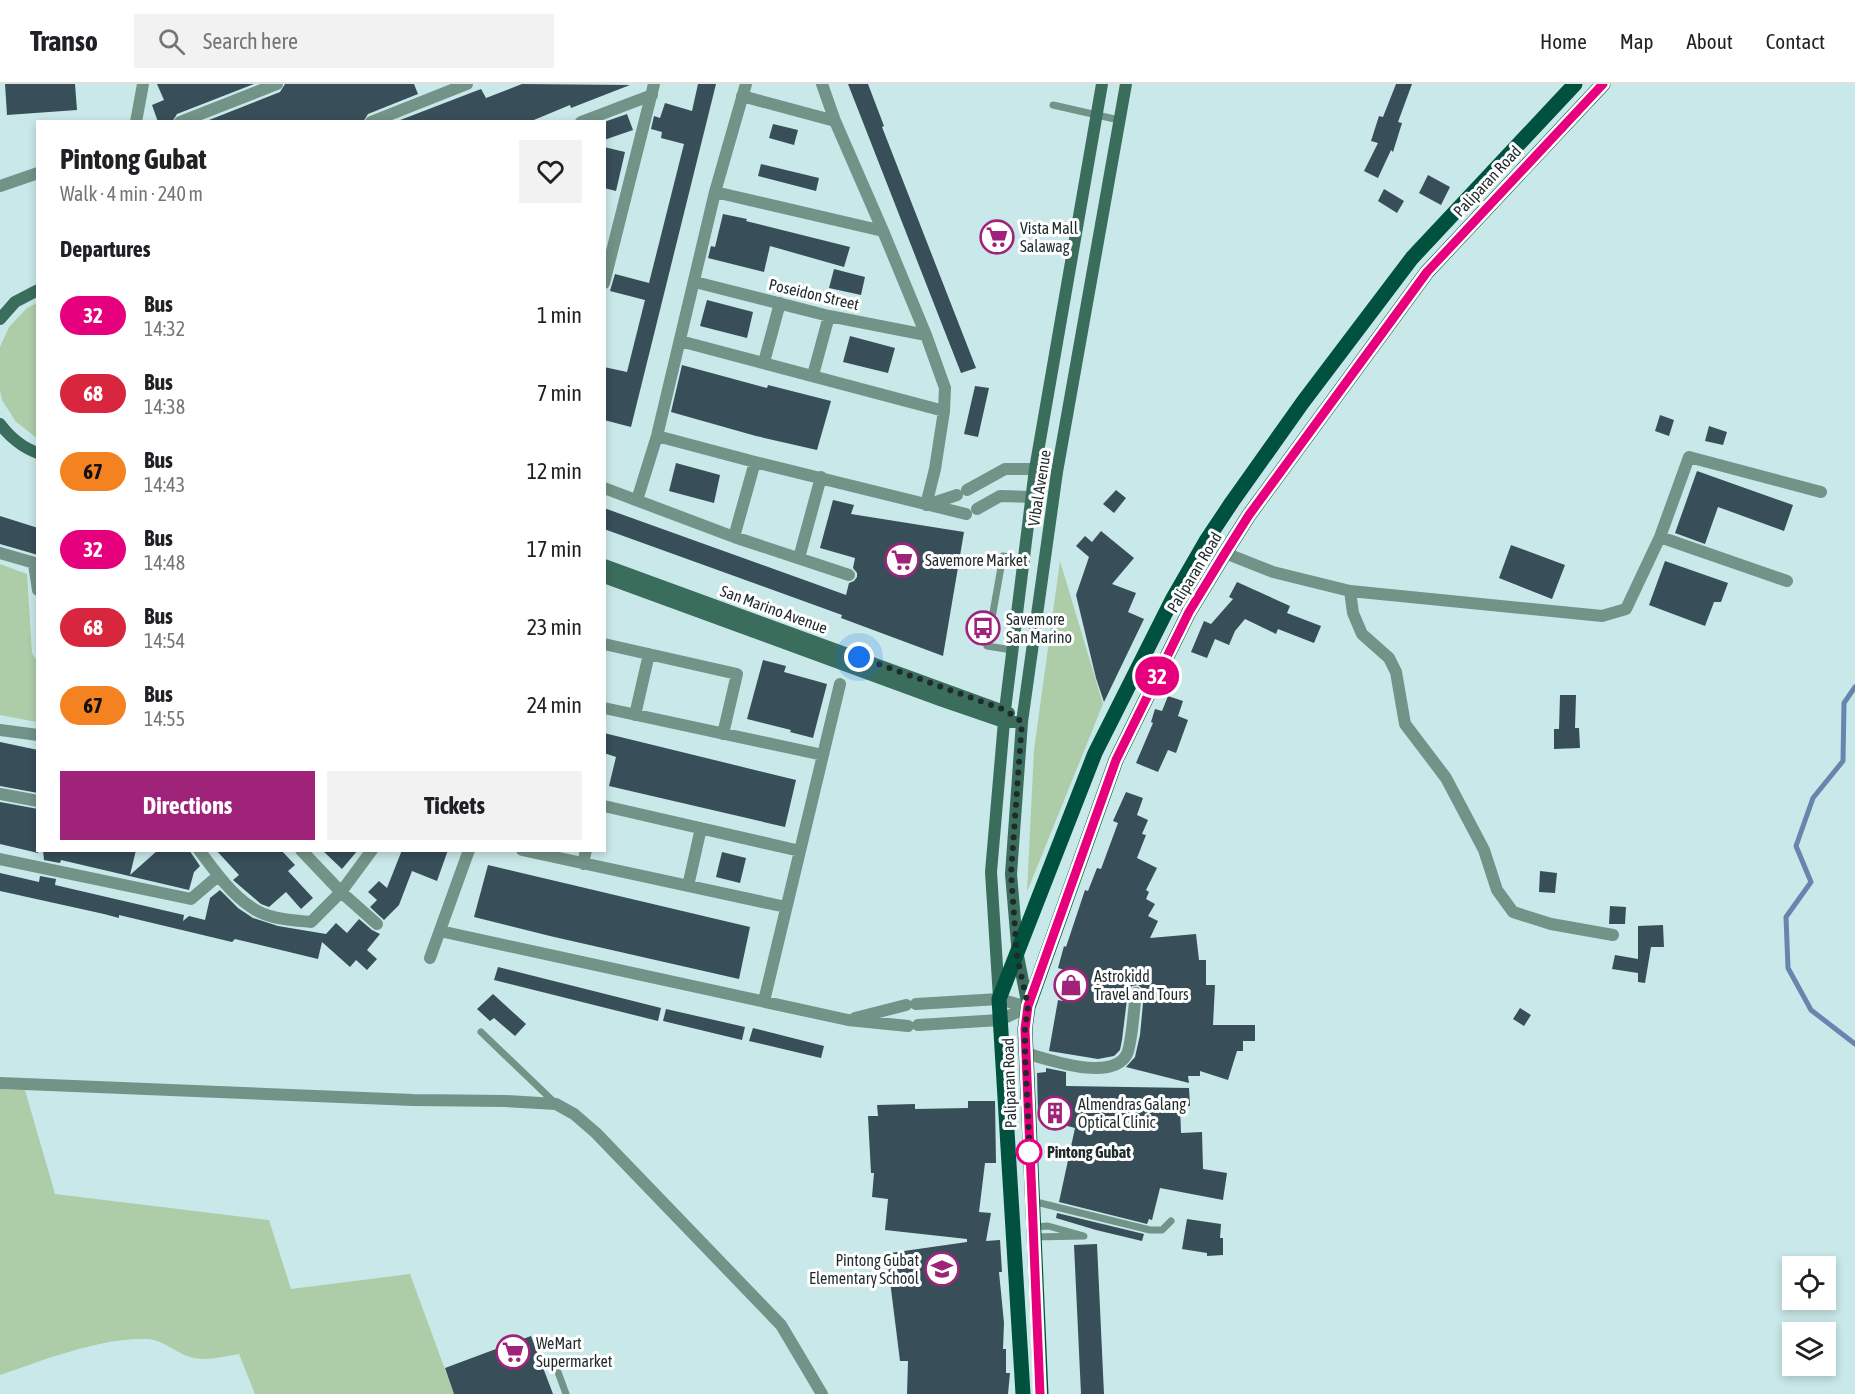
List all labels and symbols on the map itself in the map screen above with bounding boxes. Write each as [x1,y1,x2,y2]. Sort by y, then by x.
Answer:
street label: Paliparan Road [1450,142,1525,221]
supermarket icon: Vista Mall Salawag [979,219,1015,255]
place label: Vista Mall Salawag [1020,219,1079,256]
street label: Poseidon Street [767,275,861,313]
street label: Vibal Avenue [1024,448,1054,528]
street label: Paliparan Road [1163,529,1226,616]
supermarket icon: Savemore Market [884,542,920,578]
place label: Savemore Market [925,551,1028,569]
street label: San Marino Avenue [718,581,830,637]
bus stop icon: Savemore San Marino [965,610,1001,646]
place label: Savemore San Marino [1006,610,1072,646]
your location [844,642,874,672]
line badge: 32 [1130,656,1184,696]
shop icon: Astrokidd Travel and Tours [1053,967,1089,1003]
place label: Astrokidd Travel and Tours [1094,967,1189,1003]
street label: Paliparan Road [998,1038,1021,1128]
building icon: Almendras Galang Optical Clinic [1037,1095,1073,1131]
place label: Almendras Galang Optical Clinic [1078,1095,1186,1132]
marker: Pintong Gubat [1016,1139,1042,1165]
place label: Pintong Gubat [1047,1143,1131,1161]
place label: Pintong Gubat Elementary School [809,1251,920,1288]
school or university icon: Pintong Gubat Elementary School [924,1251,960,1287]
supermarket icon: WeMart Supermarket [495,1334,531,1370]
place label: WeMart Supermarket [536,1334,613,1371]

